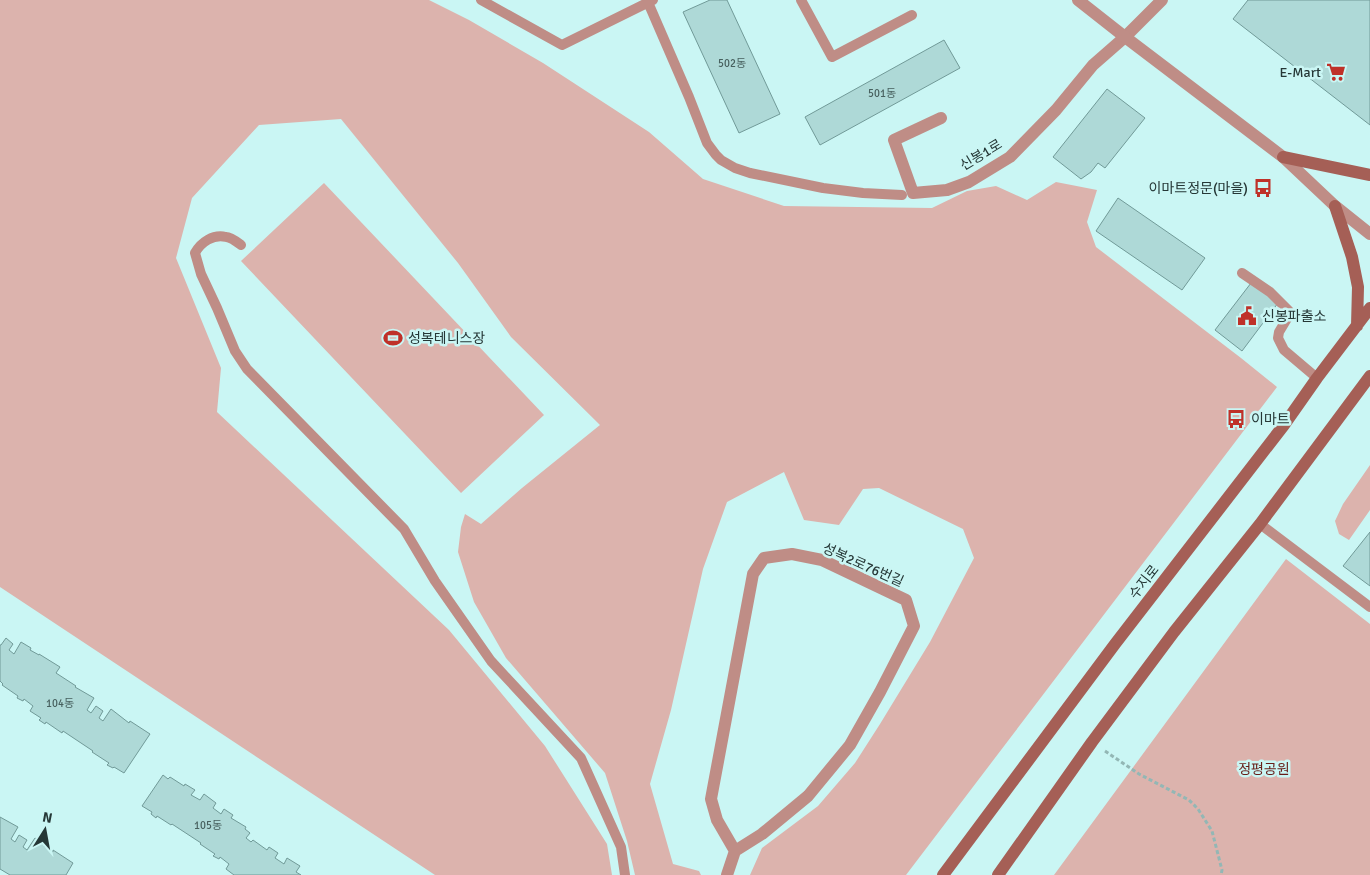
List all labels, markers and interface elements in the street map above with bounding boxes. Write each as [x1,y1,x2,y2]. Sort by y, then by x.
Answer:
house number: 502동 [718,57,746,70]
supermarket icon: E-Mart [1325,61,1347,83]
place label: E-Mart [1279,64,1321,81]
house number: 501동 [868,87,896,100]
street label: 신봉1로 [957,136,1005,174]
bus stop icon: 이마트정문(마을) [1252,177,1274,199]
place label: 이마트정문(마을) [1149,180,1248,197]
public building icon: 신봉파출소 [1236,305,1258,327]
place label: 신봉파출소 [1262,308,1327,325]
sports icon: 성복테니스장 [382,327,404,349]
place label: 성복테니스장 [408,330,485,347]
bus stop icon: 이마트 [1225,408,1247,430]
place label: 이마트 [1251,411,1290,428]
street label: 성복2로76번길 [820,540,906,590]
street label: 수지로 [1125,561,1163,602]
house number: 104동 [46,697,74,710]
park label: 정평공원 [1238,761,1290,778]
north arrow [20,805,70,855]
text: N [41,808,54,827]
house number: 105동 [194,819,222,832]

